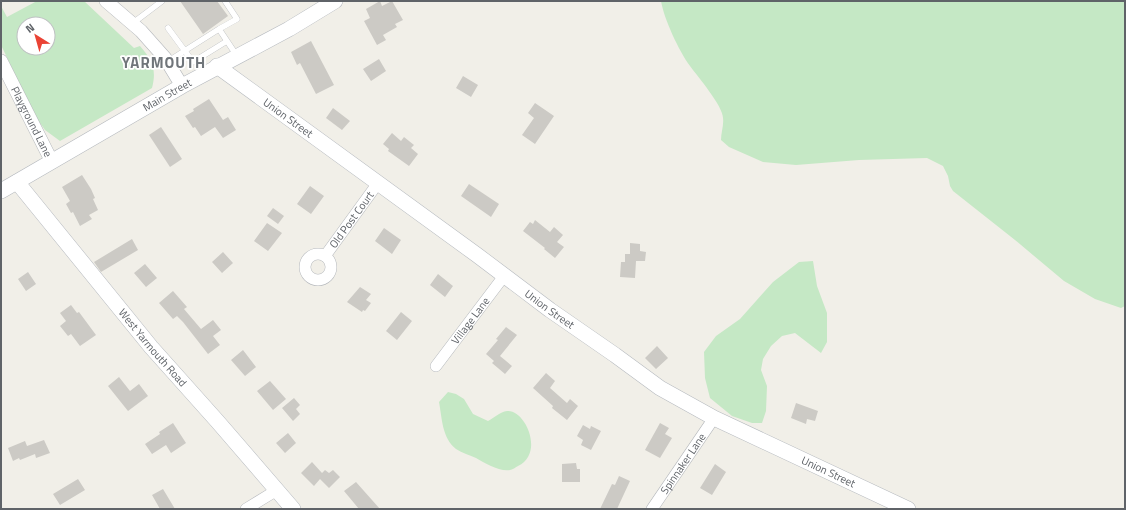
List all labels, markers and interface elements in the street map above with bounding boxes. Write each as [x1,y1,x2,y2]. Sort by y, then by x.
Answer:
north arrow [16,16,56,56]
text: N [22,19,38,37]
district label: YARMOUTH [122,51,206,74]
street label: Main Street [140,74,194,115]
street label: Playground Lane [7,84,56,160]
street label: Union Street [260,94,316,141]
street label: Old Post Court [325,188,378,251]
street label: Union Street [521,286,578,333]
street label: Village Lane [447,293,494,347]
street label: West Yarmouth Road [115,305,191,390]
street label: Spinnaker Lane [656,429,710,497]
street label: Union Street [799,452,858,491]

